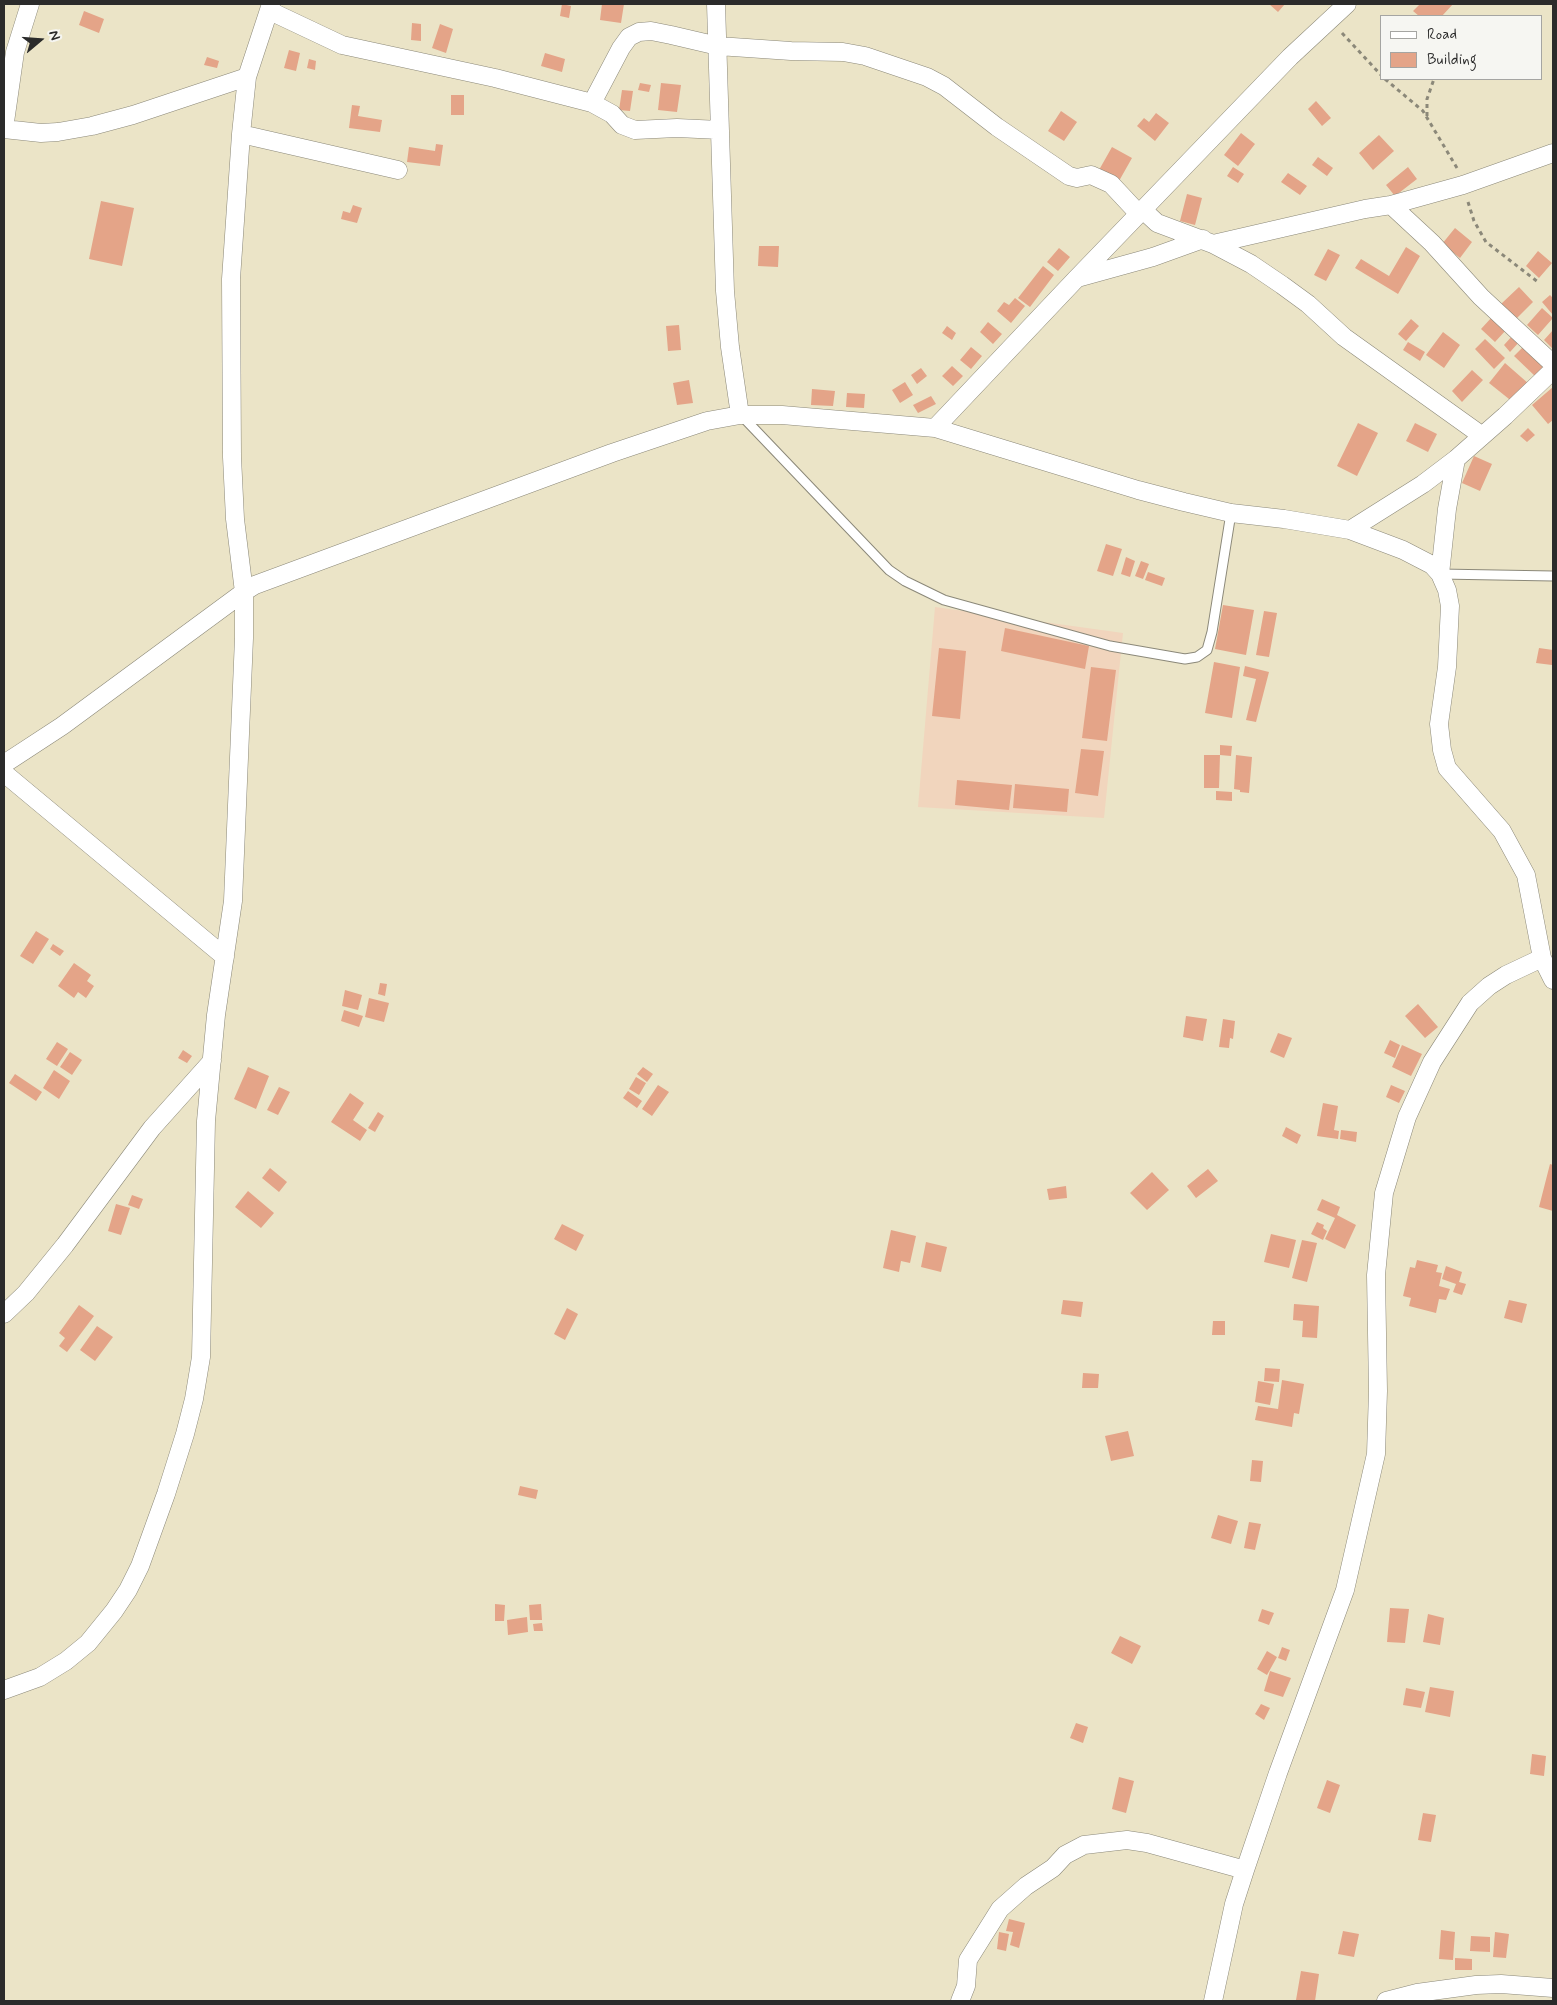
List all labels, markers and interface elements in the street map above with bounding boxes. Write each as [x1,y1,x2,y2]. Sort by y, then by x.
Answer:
north arrow [15,15,65,65]
legend [1380,15,1542,80]
text: Road [1427,25,1457,45]
text: N [44,28,64,43]
text: Building [1427,50,1477,70]

